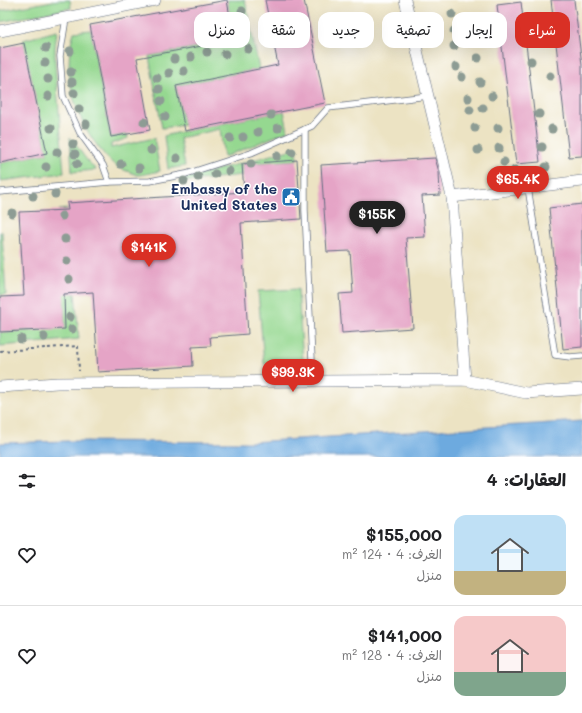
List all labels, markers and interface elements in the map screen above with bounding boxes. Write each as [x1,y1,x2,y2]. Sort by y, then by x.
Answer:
chip: منزل [194,12,250,48]
chip: شقة [258,12,310,48]
chip: جديد [318,12,374,48]
chip: تصفية [382,12,444,48]
chip: إيجار [452,12,507,48]
chip: شراء [515,12,570,48]
pin: $65.4K [485,166,551,200]
text: $65.4K [496,170,540,187]
place label: Embassy of the United States [170,179,277,214]
public building icon: Embassy of the United States [280,186,302,208]
pin: $155K [349,201,405,235]
text: $155K [358,205,396,222]
pin: $141K [121,234,177,268]
text: $141K [131,238,167,255]
pin: $99.3K [260,359,326,393]
text: $99.3K [271,363,315,380]
text: العقارات: 4 [487,468,566,490]
icon: filters [16,470,38,492]
text: $155,000 [366,523,442,545]
icon: home [486,531,534,579]
icon: heart [16,544,38,566]
text: الغرف: 4 · 124 m² [342,545,442,562]
text: منزل [416,566,442,583]
text: $141,000 [368,624,442,646]
icon: home [486,632,534,680]
icon: heart [16,645,38,667]
text: الغرف: 4 · 128 m² [342,646,442,663]
text: منزل [416,667,442,684]

